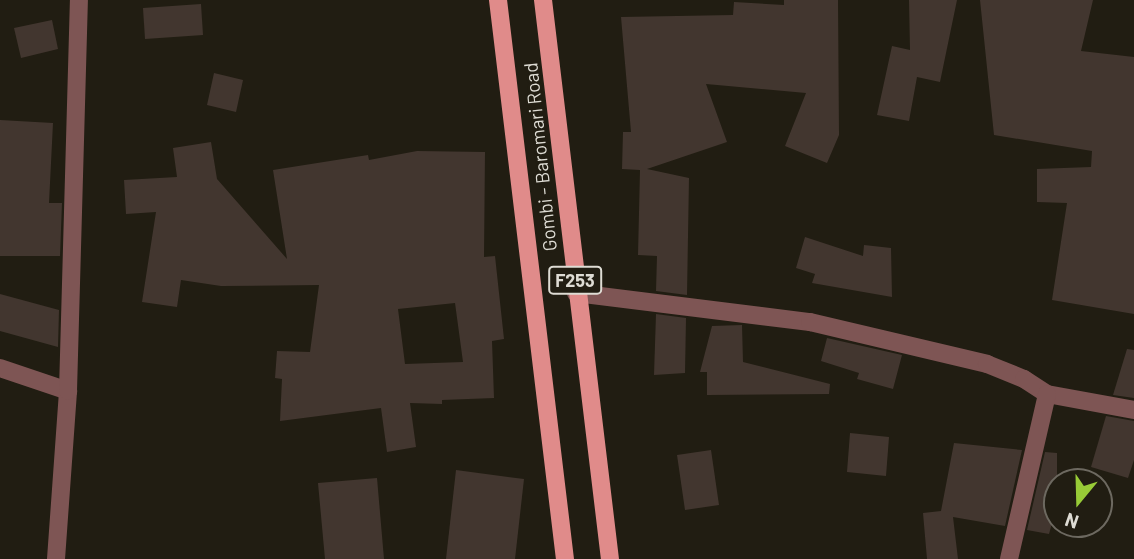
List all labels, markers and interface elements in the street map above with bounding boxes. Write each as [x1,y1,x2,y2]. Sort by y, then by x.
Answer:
street label: Gombi - Baromari Road [519,61,561,253]
road number: F253 [547,266,603,294]
north arrow [1043,468,1113,538]
text: N [1062,509,1081,534]

